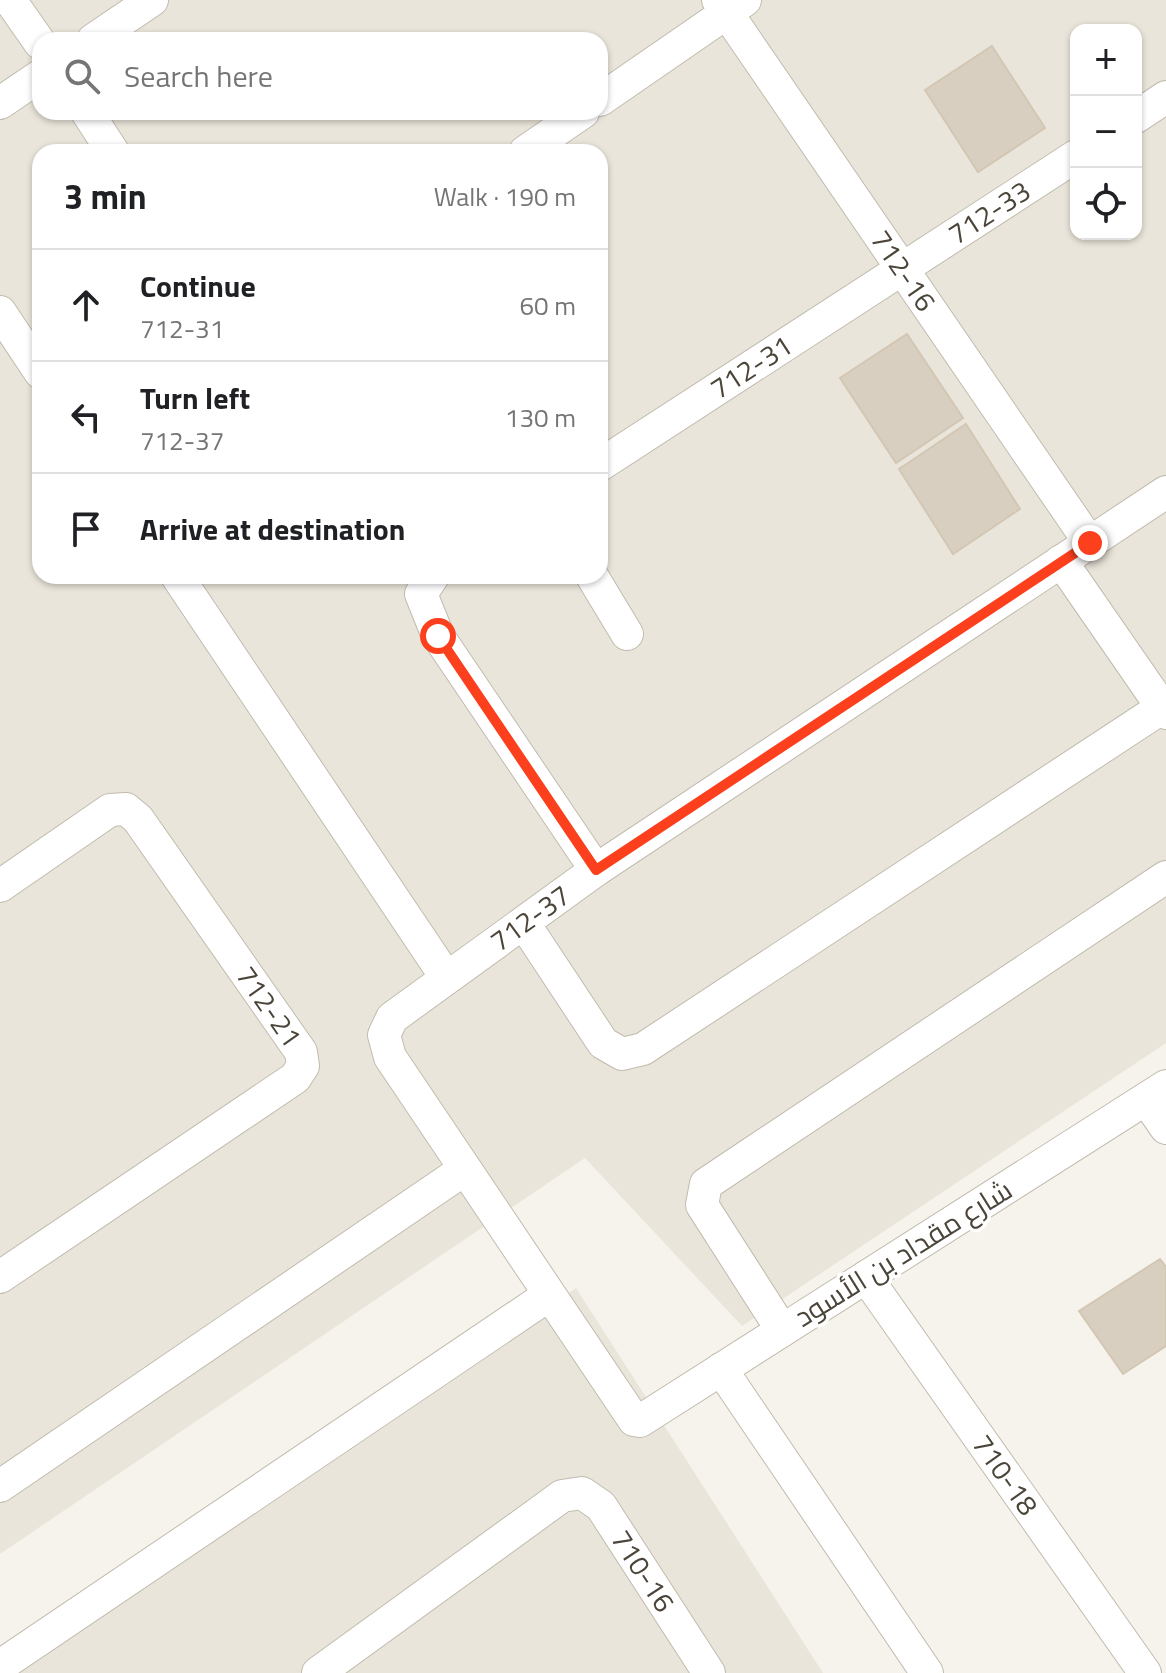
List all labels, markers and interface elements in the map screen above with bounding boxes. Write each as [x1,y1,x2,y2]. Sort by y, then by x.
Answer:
map controls [1070,24,1142,240]
button: + [1070,24,1142,96]
search box [32,32,608,120]
text: Search here [124,53,273,99]
icon: search [60,54,104,98]
button: − [1070,96,1142,168]
button: locate [1070,168,1142,240]
street label: 712-33 [939,169,1039,255]
text: 3 min [64,170,147,222]
text: Walk · 190 m [434,177,576,216]
street label: 712-16 [860,221,947,320]
text: Continue [140,263,256,309]
icon: ahead [64,283,108,327]
text: 60 m [519,286,576,325]
text: 712-31 [140,309,224,348]
street label: 712-31 [701,324,800,409]
text: Turn left [140,375,250,421]
icon: left [64,395,108,439]
text: 130 m [505,398,576,437]
text: 712-37 [140,421,224,460]
text: Arrive at destination [140,506,405,552]
icon: arrive [64,507,108,551]
route end [1072,525,1108,561]
route start [420,618,456,654]
street label: 712-37 [480,874,579,962]
street label: 712-21 [226,957,313,1056]
street label: شارع مقداد بن الأسود [785,1168,1020,1337]
street label: 710-18 [962,1425,1049,1524]
street label: 710-16 [601,1521,686,1620]

